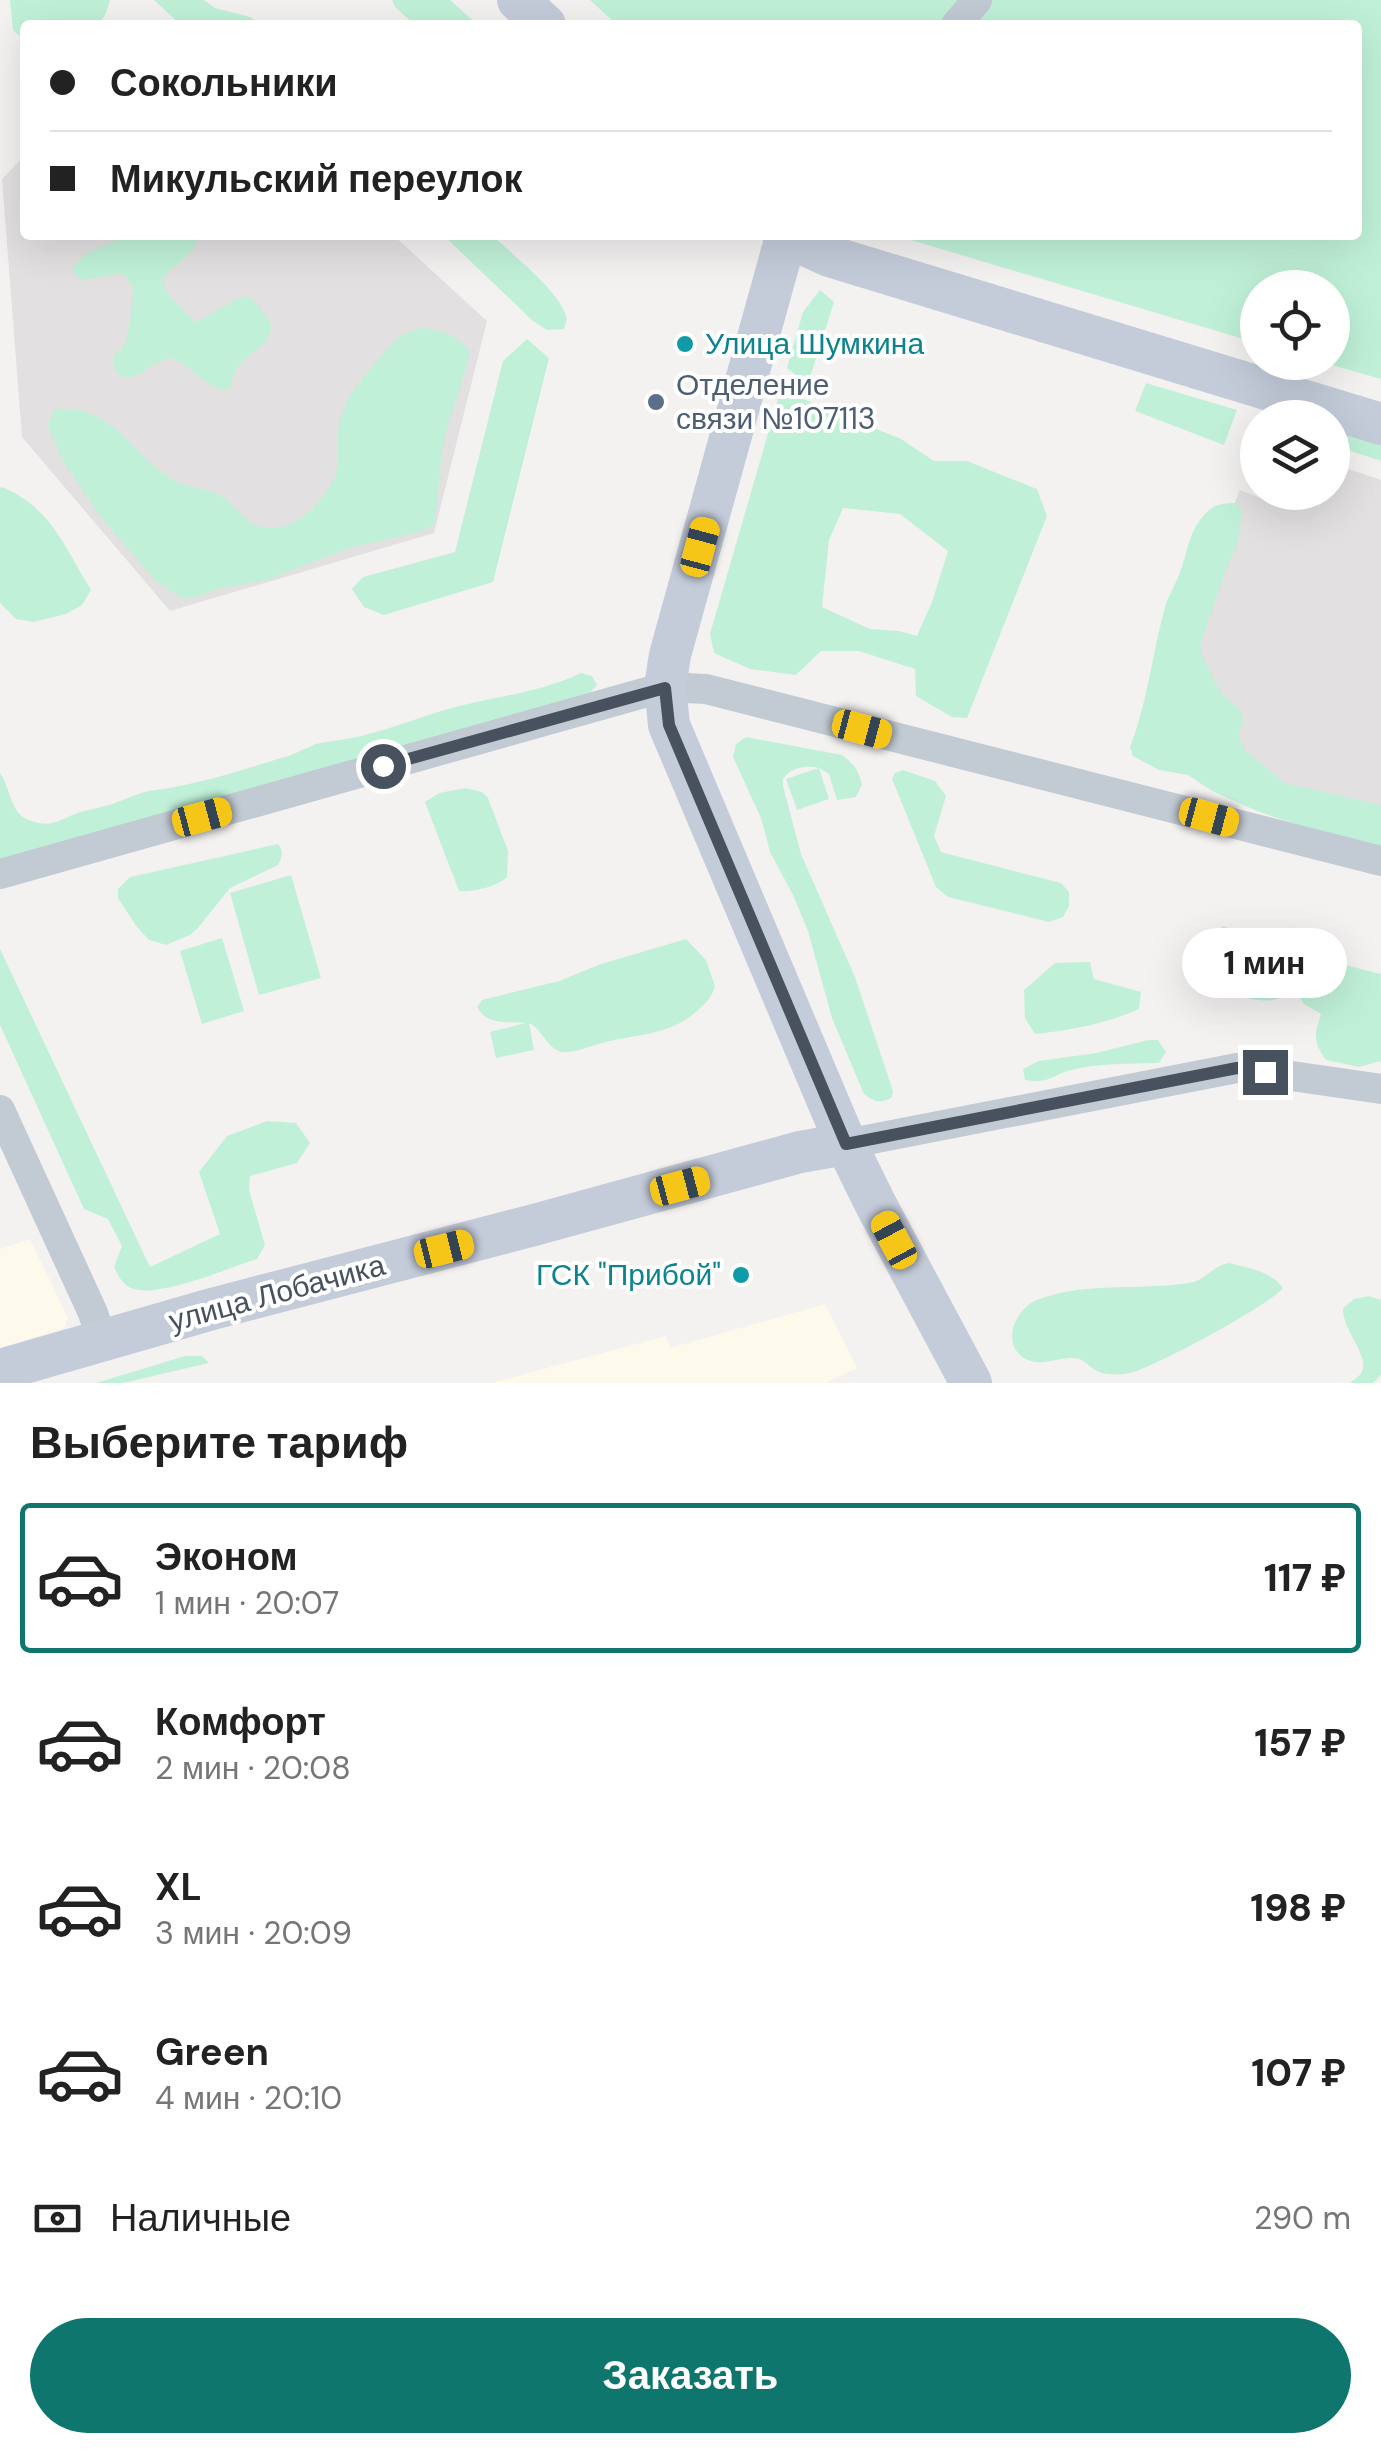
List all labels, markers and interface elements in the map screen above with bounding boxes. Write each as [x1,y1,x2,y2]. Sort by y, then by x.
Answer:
text: Сокольники [110,58,338,108]
text: Микульский переулок [110,154,522,204]
map controls [1240,270,1350,510]
button: locate [1240,270,1350,380]
place label: Улица Шумкина [705,324,924,363]
marker: Улица Шумкина [674,333,696,355]
place label: Отделение связи №107113 [676,365,876,438]
marker: Отделение связи №107113 [645,391,667,413]
button: layers [1240,400,1350,510]
car [678,514,722,580]
car [829,707,895,751]
route start [361,744,406,789]
car [169,795,235,839]
car [1176,795,1242,839]
callout: 1 мин [1182,927,1348,997]
text: 1 мин [1224,942,1305,984]
route end [1243,1050,1288,1095]
car [647,1164,713,1208]
car [867,1206,921,1274]
car [411,1227,477,1271]
street label: улица Лобачика [165,1245,390,1340]
place label: ГСК "Прибой" [536,1255,721,1294]
marker: ГСК "Прибой" [730,1264,752,1286]
text: Выберите тариф [30,1413,408,1472]
text: Эконом [155,1532,298,1582]
icon: car [35,1533,125,1623]
text: 117 ₽ [1264,1553,1346,1603]
text: 1 мин · 20:07 [155,1582,339,1624]
text: Комфорт [155,1697,326,1747]
icon: car [35,1698,125,1788]
text: 157 ₽ [1254,1718,1346,1768]
text: 2 мин · 20:08 [155,1747,351,1789]
text: XL [155,1862,202,1912]
icon: car [35,1863,125,1953]
text: 198 ₽ [1250,1883,1346,1933]
text: 3 мин · 20:09 [155,1912,352,1954]
text: Green [155,2027,269,2077]
icon: car [35,2028,125,2118]
text: 107 ₽ [1251,2048,1346,2098]
text: 4 мин · 20:10 [155,2077,342,2119]
icon: cash [30,2191,85,2246]
text: Наличные [110,2193,291,2243]
text: 290 m [1254,2197,1351,2239]
button: Заказать [30,2318,1351,2433]

